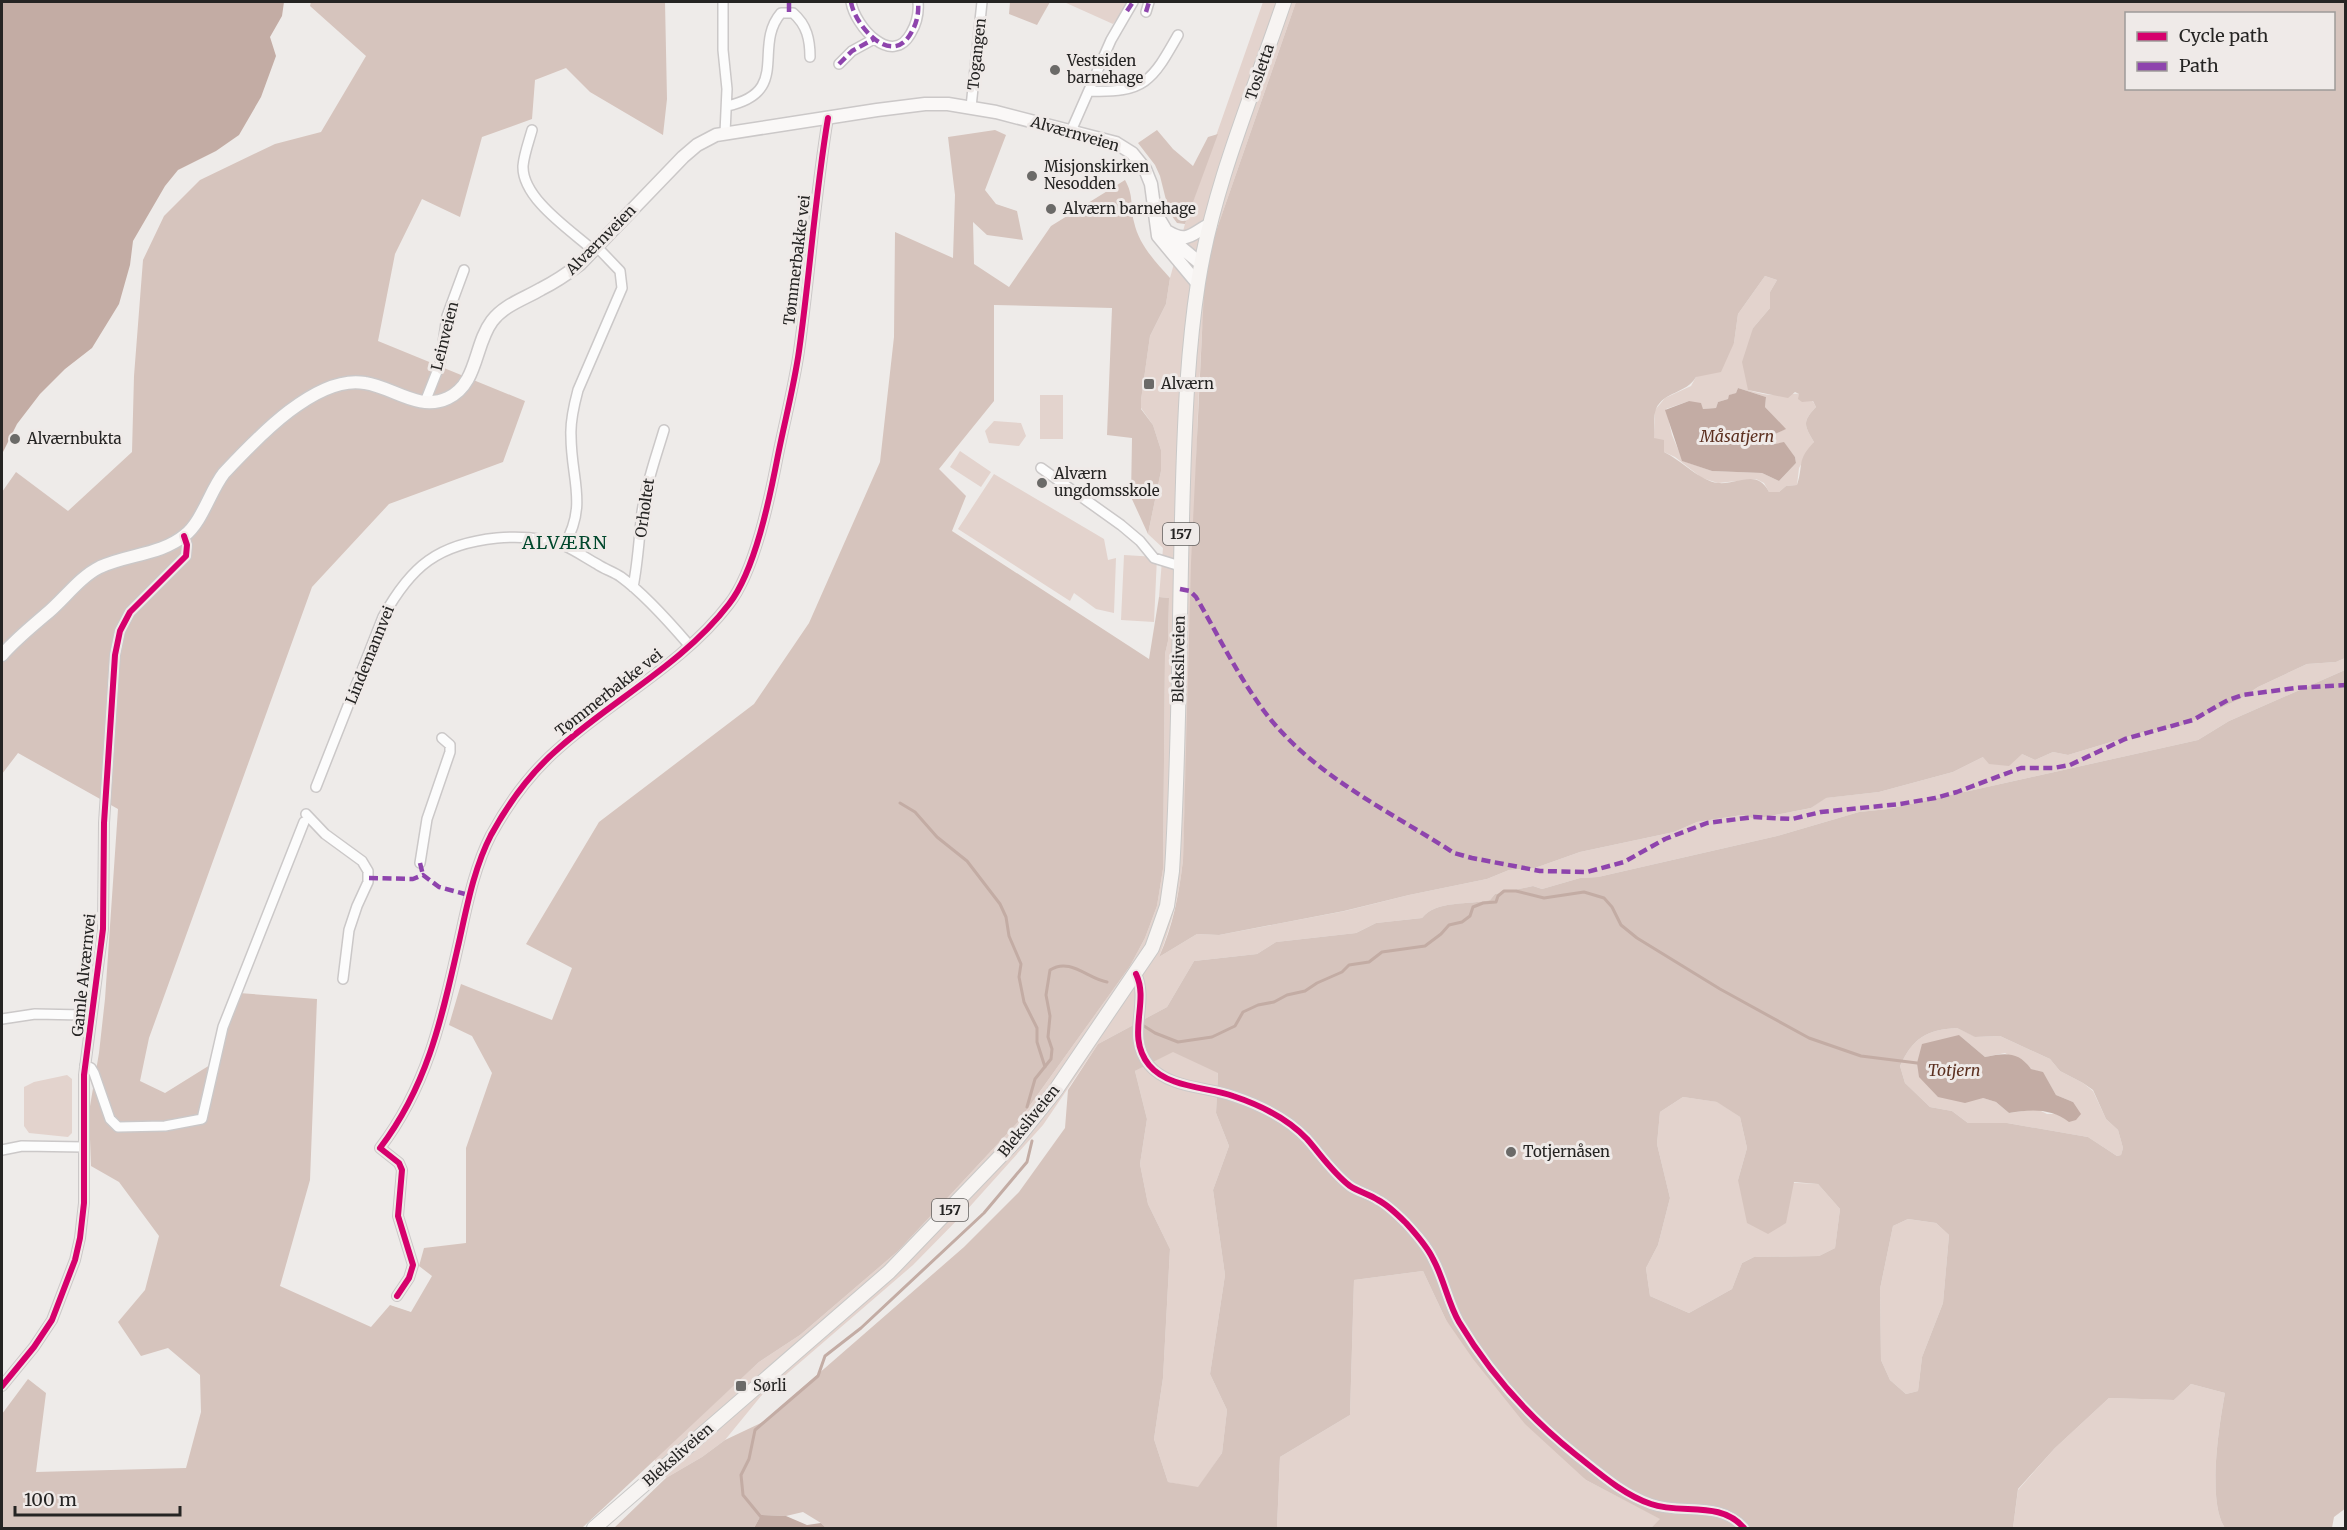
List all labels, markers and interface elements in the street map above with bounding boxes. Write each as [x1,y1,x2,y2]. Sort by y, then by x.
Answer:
legend [2125,12,2335,90]
street label: Togangen [963,17,990,91]
text: Cycle path [2179,24,2269,47]
street label: Tosletta [1241,41,1278,102]
place label: Vestsiden barnehage [1066,51,1143,87]
text: Path [2179,54,2219,77]
marker: Vestsiden barnehage [1048,63,1062,77]
street label: Alværnveien [1028,112,1122,155]
place label: Misjonskirken Nesodden [1044,157,1149,193]
marker: Misjonskirken Nesodden [1025,169,1039,183]
street label: Tømmerbakke vei [779,194,814,326]
place label: Alværn barnehage [1062,199,1196,218]
street label: Alværnveien [561,201,640,279]
marker: Alværn barnehage [1044,202,1058,216]
street label: Leinveien [427,299,462,372]
place label: Alværn [1160,374,1214,393]
marker: Alværn [1142,377,1156,391]
water label: Måsatjern [1699,426,1774,446]
place label: Alværnbukta [26,429,122,448]
marker: Alværnbukta [8,432,22,446]
place label: Alværn ungdomsskole [1053,464,1160,500]
marker: Alværn ungdomsskole [1035,476,1049,490]
street label: Orholtet [631,477,658,539]
road number: 157 [1163,523,1199,545]
district label: ALVÆRN [521,531,608,554]
street label: Lindemannvei [341,603,398,707]
street label: Bleksliveien [1168,615,1189,703]
street label: Tømmerbakke vei [551,645,666,740]
street label: Gamle Alværnvei [68,912,99,1037]
water label: Totjern [1928,1060,1980,1080]
street label: Bleksliveien [994,1081,1063,1161]
place label: Totjernåsen [1523,1142,1610,1161]
marker: Totjernåsen [1504,1145,1518,1159]
road number: 157 [932,1199,968,1221]
place label: Sørli [753,1376,787,1395]
marker: Sørli [734,1379,748,1393]
street label: Bleksliveien [639,1419,717,1490]
scale bar [15,1479,180,1517]
text: 100 m [24,1488,77,1511]

